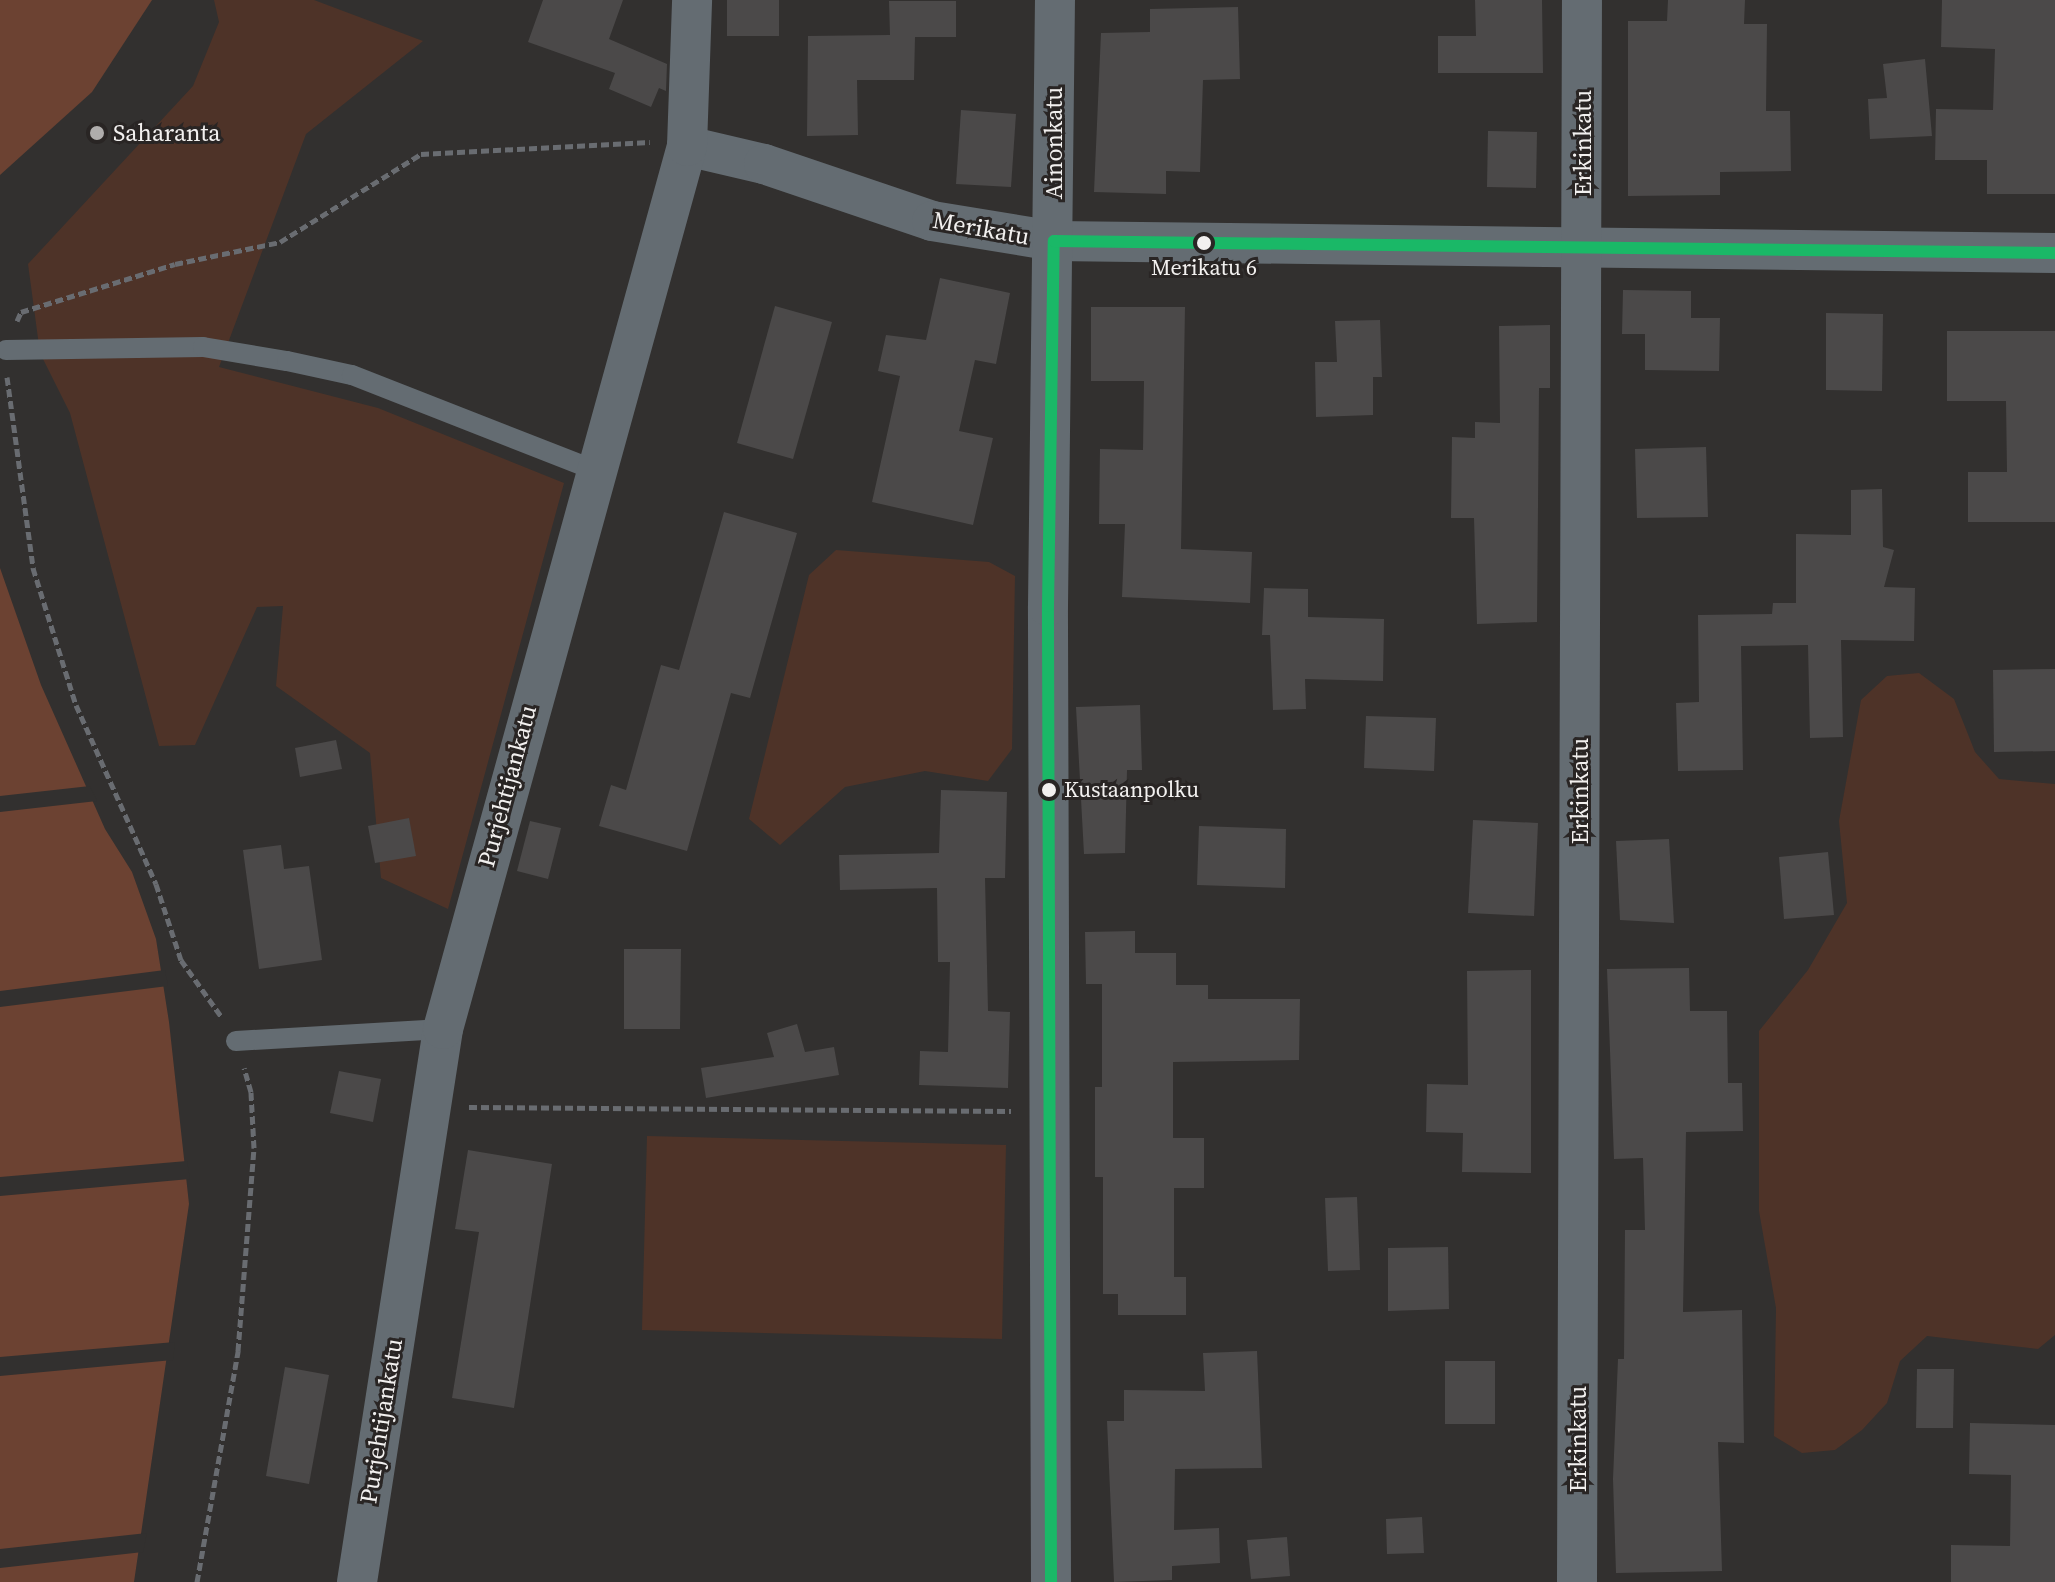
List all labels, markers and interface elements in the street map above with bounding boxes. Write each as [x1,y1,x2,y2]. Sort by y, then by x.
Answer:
street label: Ainonkatu [1040,87,1068,199]
street label: Erkinkatu [1569,90,1597,196]
place label: Saharanta [113,119,220,147]
marker: Saharanta [88,124,106,142]
street label: Merikatu [930,205,1032,251]
marker: Merikatu 6 [1196,235,1212,251]
place label: Merikatu 6 [1151,255,1257,281]
street label: Purjehtijankatu [472,702,542,870]
street label: Erkinkatu [1566,738,1594,844]
place label: Kustaanpolku [1064,777,1199,803]
marker: Kustaanpolku [1041,782,1057,798]
street label: Purjehtijankatu [354,1336,408,1506]
street label: Erkinkatu [1564,1386,1592,1492]

